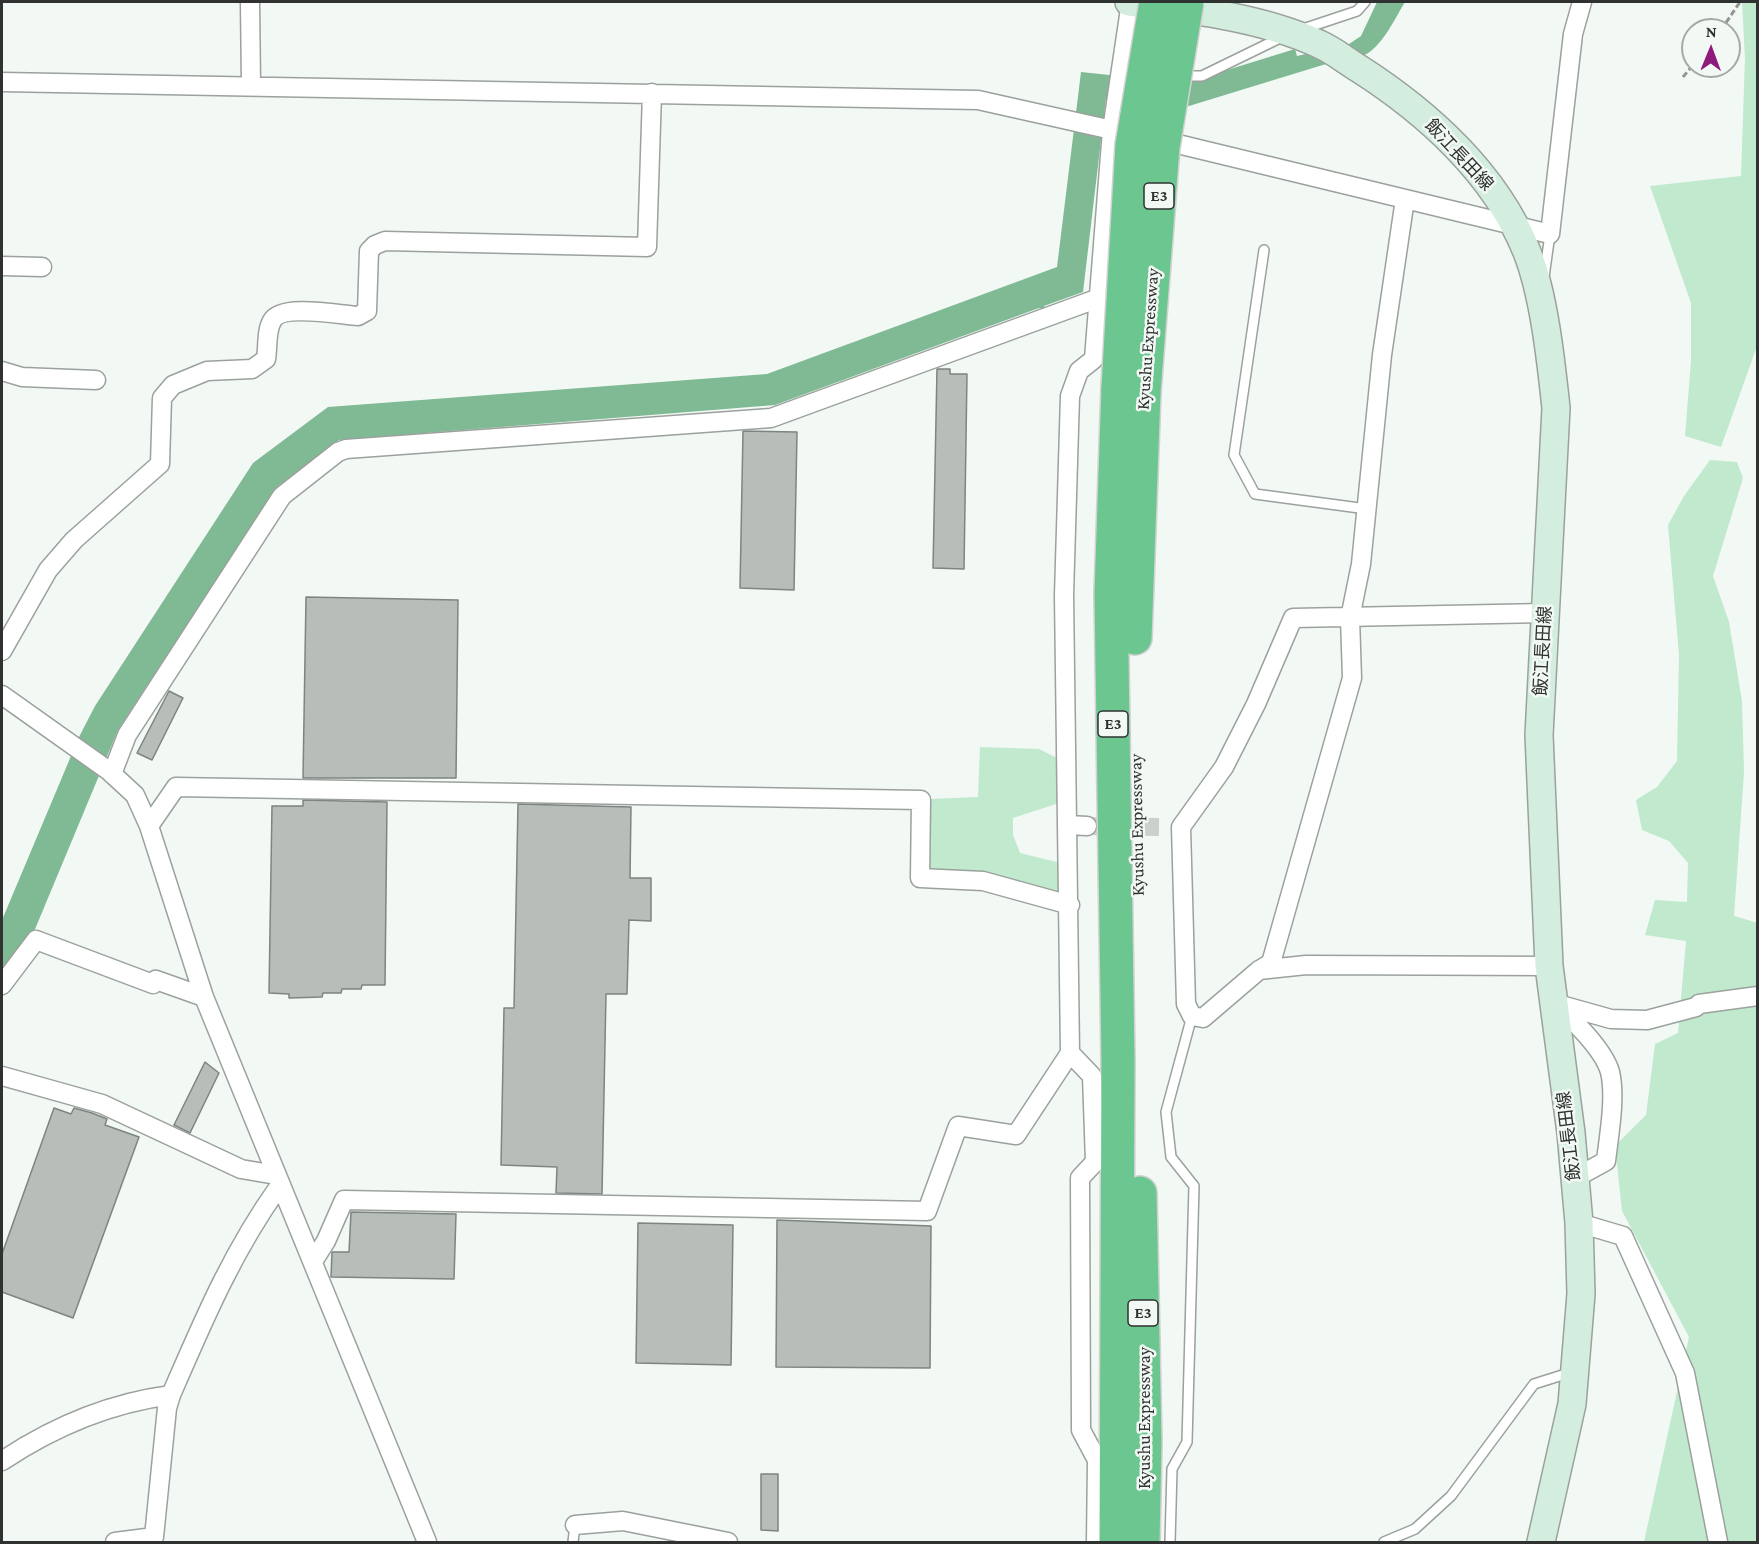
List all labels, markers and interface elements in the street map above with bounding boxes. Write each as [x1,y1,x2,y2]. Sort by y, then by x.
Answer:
north arrow [1681,18,1741,78]
text: N [1706,23,1717,40]
street label: 飯江長田線 [1420,115,1498,195]
road number: E3 [1144,183,1174,209]
street label: Kyushu Expressway [1132,267,1164,411]
street label: 飯江長田線 [1530,605,1556,697]
road number: E3 [1098,711,1128,737]
street label: Kyushu Expressway [1125,754,1149,896]
street label: 飯江長田線 [1553,1090,1585,1182]
road number: E3 [1128,1300,1158,1326]
street label: Kyushu Expressway [1133,1347,1155,1489]

